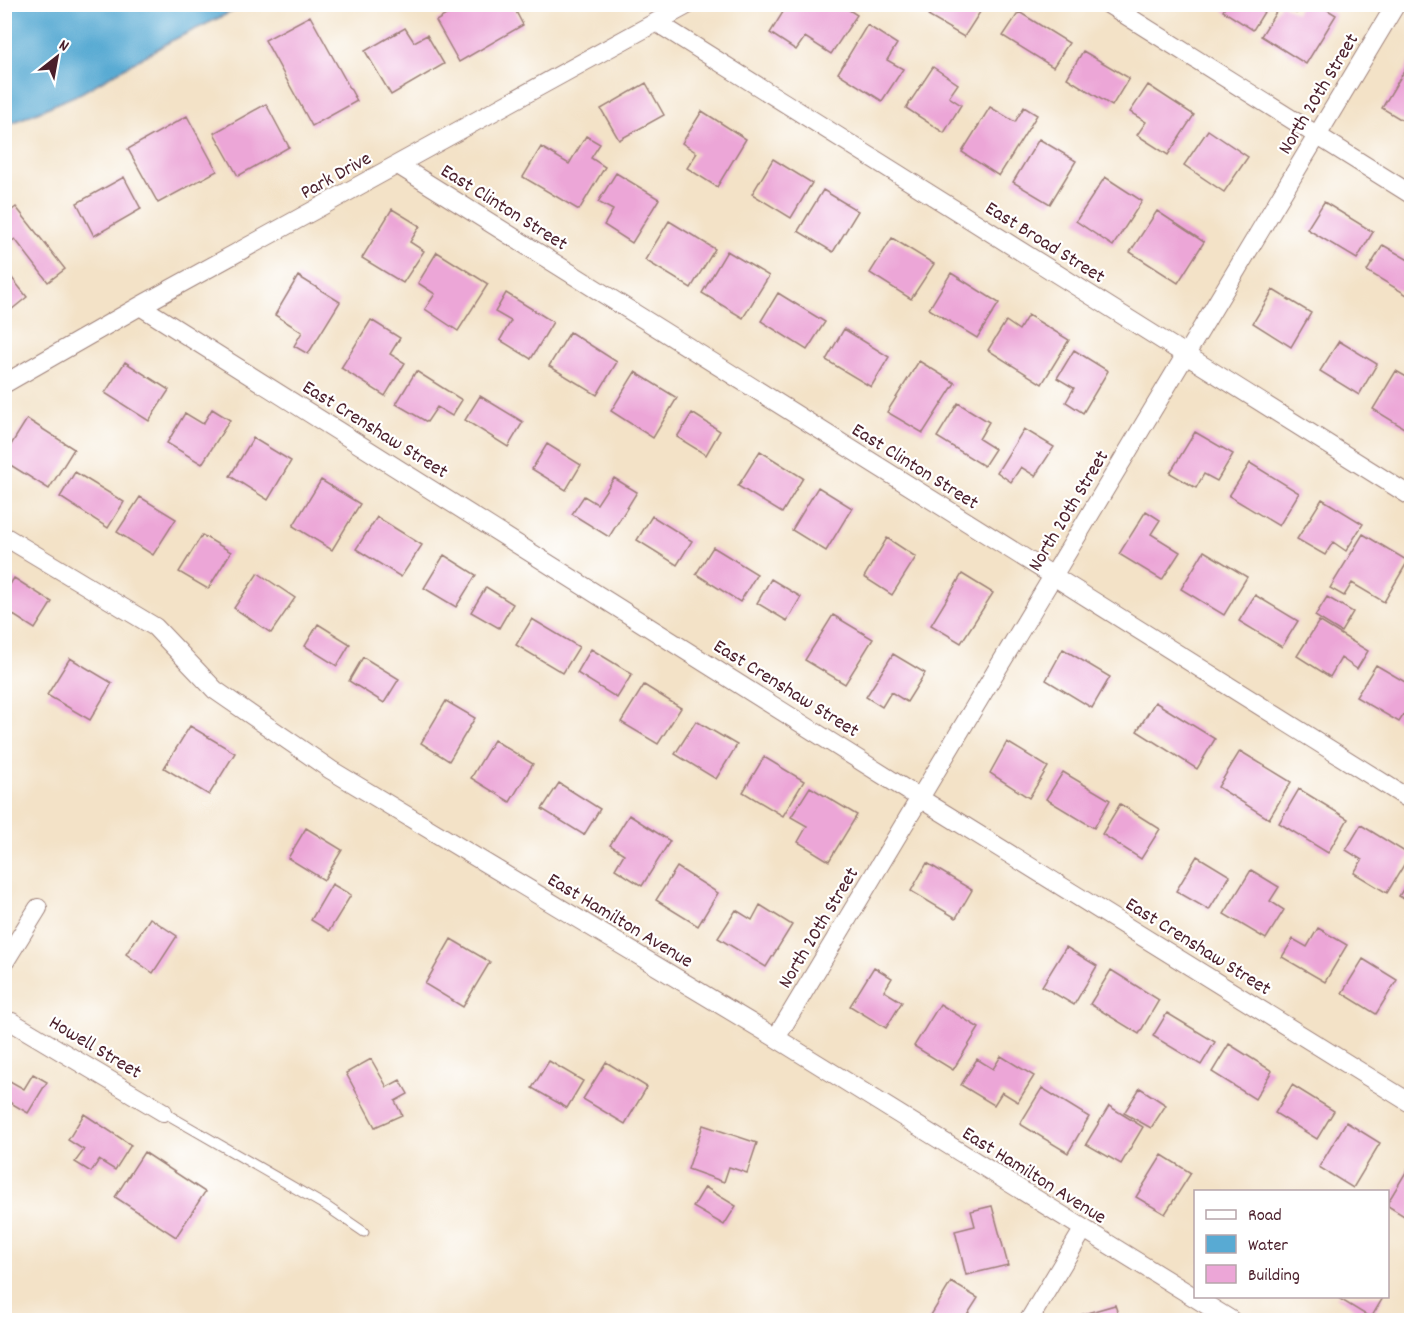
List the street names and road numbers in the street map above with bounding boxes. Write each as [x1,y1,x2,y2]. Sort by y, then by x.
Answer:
street label: North 20th Street [1272,29,1367,160]
street label: Park Drive [296,146,377,208]
street label: East Clinton Street [434,158,572,259]
street label: East Broad Street [979,195,1110,292]
street label: East Crenshaw Street [296,374,453,487]
street label: East Clinton Street [845,417,983,518]
street label: North 20th Street [1022,446,1117,577]
street label: East Crenshaw Street [707,633,864,746]
street label: North 20th Street [772,863,867,994]
street label: East Hamilton Avenue [541,867,698,976]
street label: East Crenshaw Street [1119,891,1276,1004]
street label: Howell Street [43,1010,146,1087]
street label: East Hamilton Avenue [956,1121,1111,1232]

